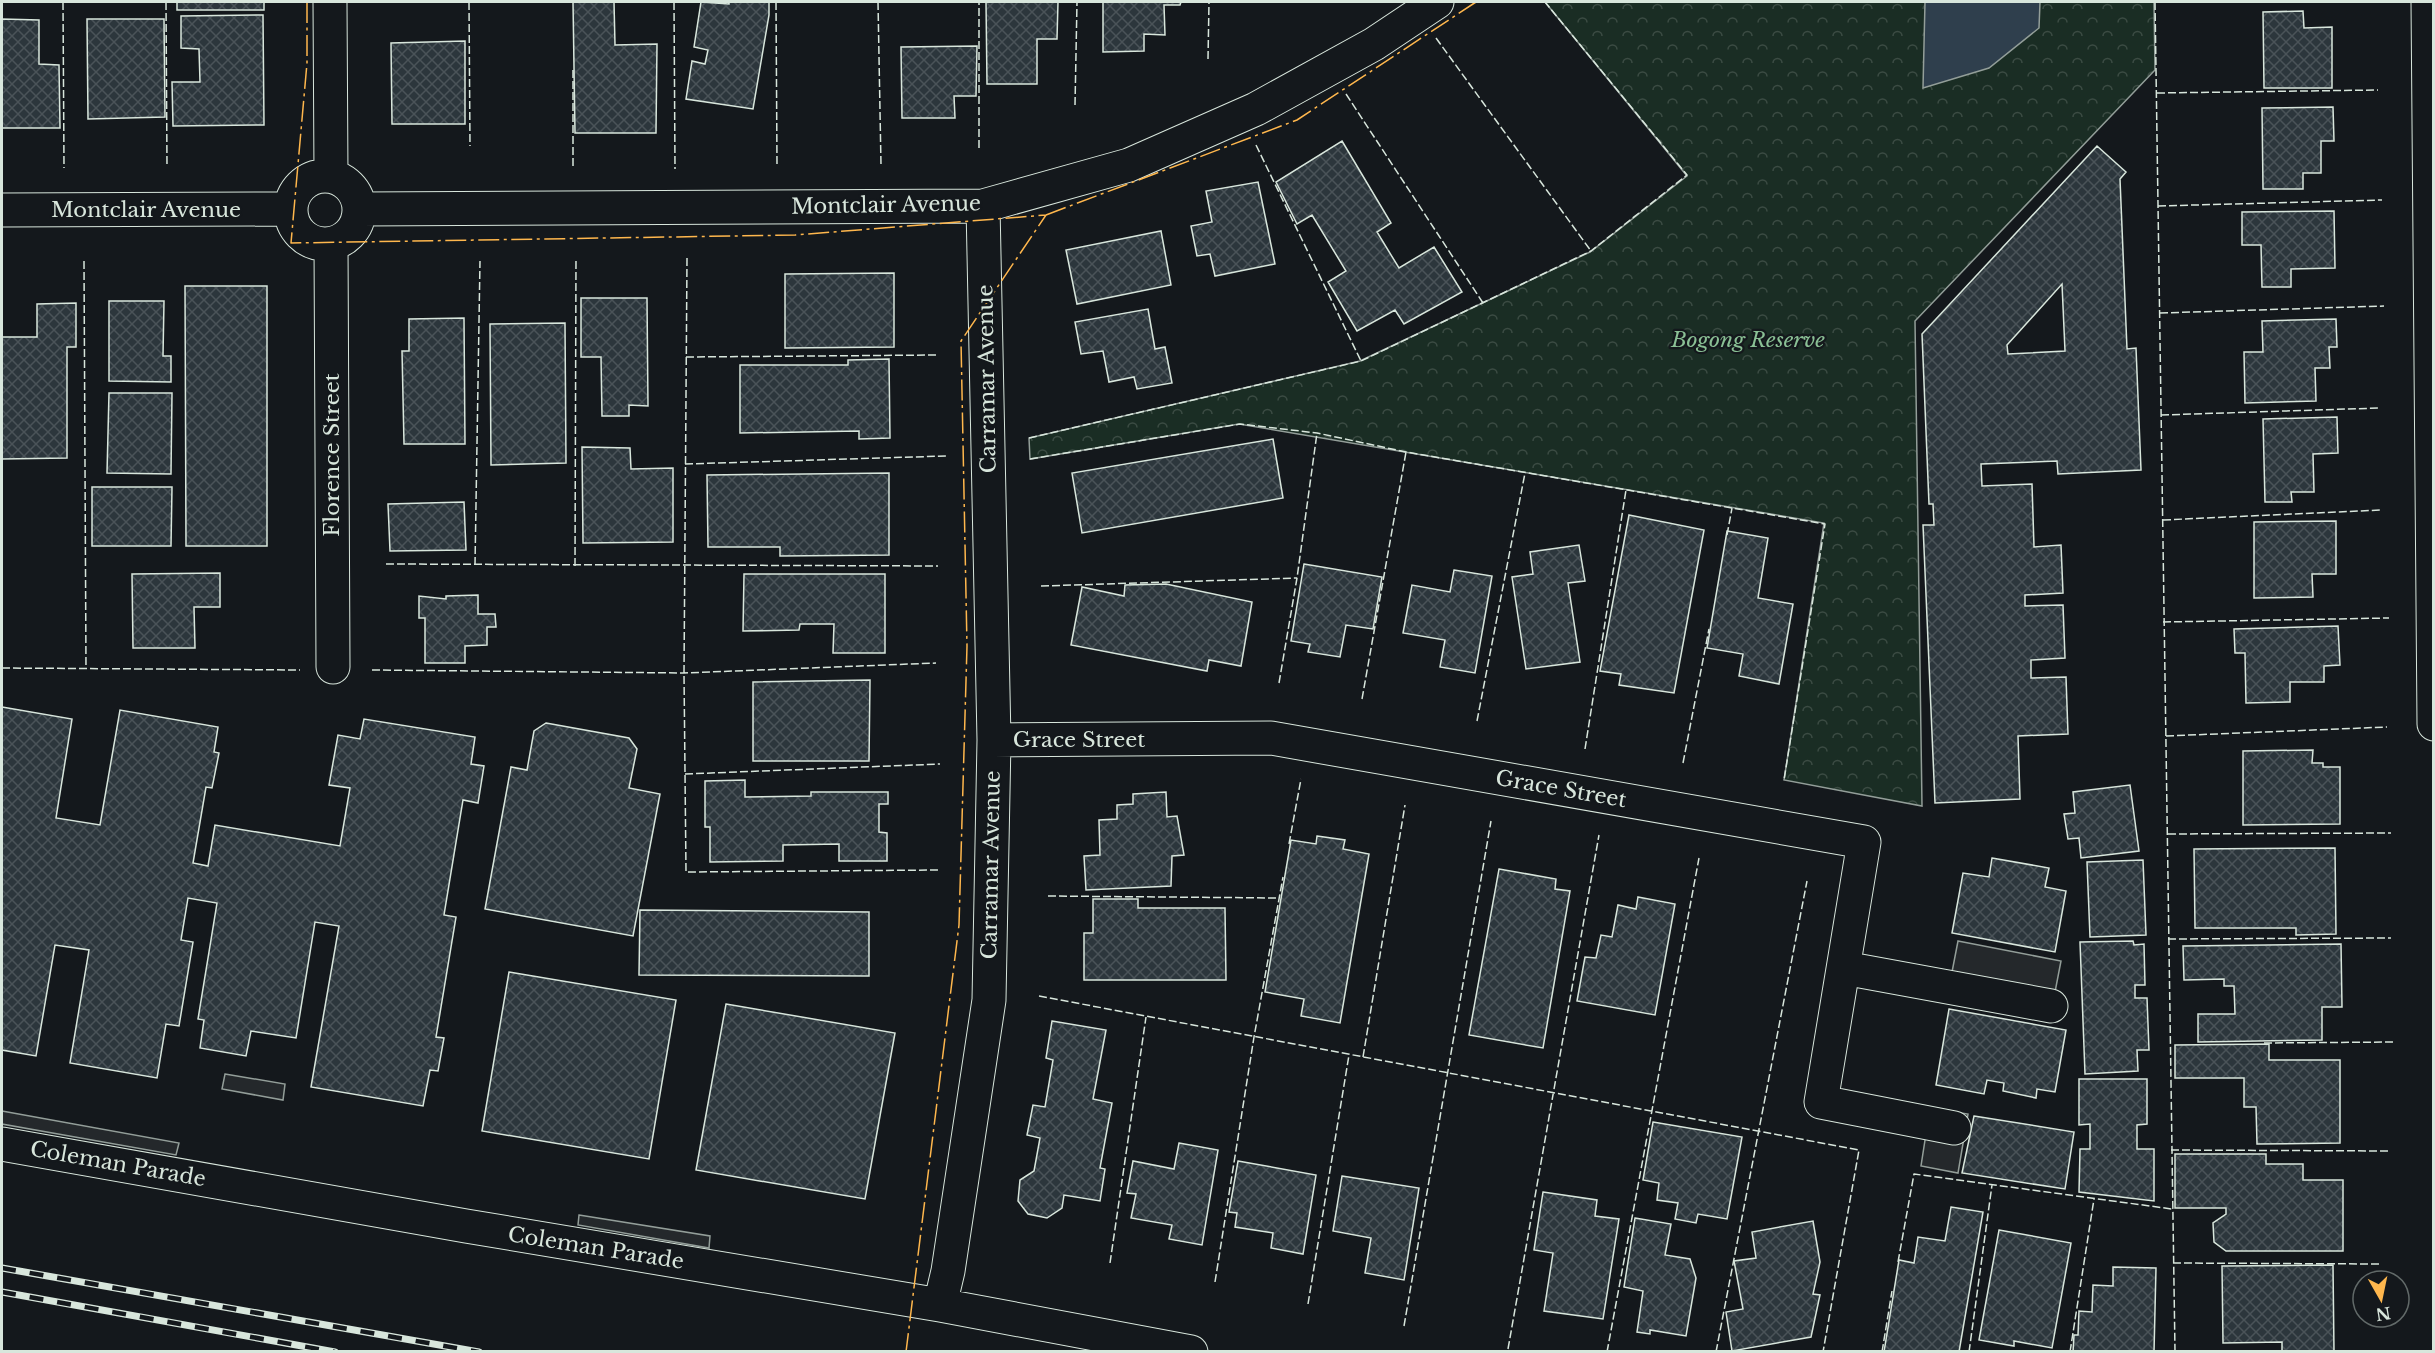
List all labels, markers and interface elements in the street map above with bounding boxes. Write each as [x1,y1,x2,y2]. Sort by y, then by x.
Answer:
street label: Montclair Avenue [791,190,981,220]
street label: Montclair Avenue [51,197,241,223]
street label: Carramar Avenue [972,284,1002,474]
park label: Bogong Reserve [1670,327,1825,353]
street label: Florence Street [319,373,345,537]
street label: Grace Street [1013,727,1145,753]
street label: Grace Street [1494,765,1629,813]
street label: Carramar Avenue [976,770,1006,960]
street label: Coleman Parade [28,1136,208,1192]
street label: Coleman Parade [506,1221,686,1275]
north arrow [2351,1269,2411,1329]
text: N [2374,1303,2392,1325]

